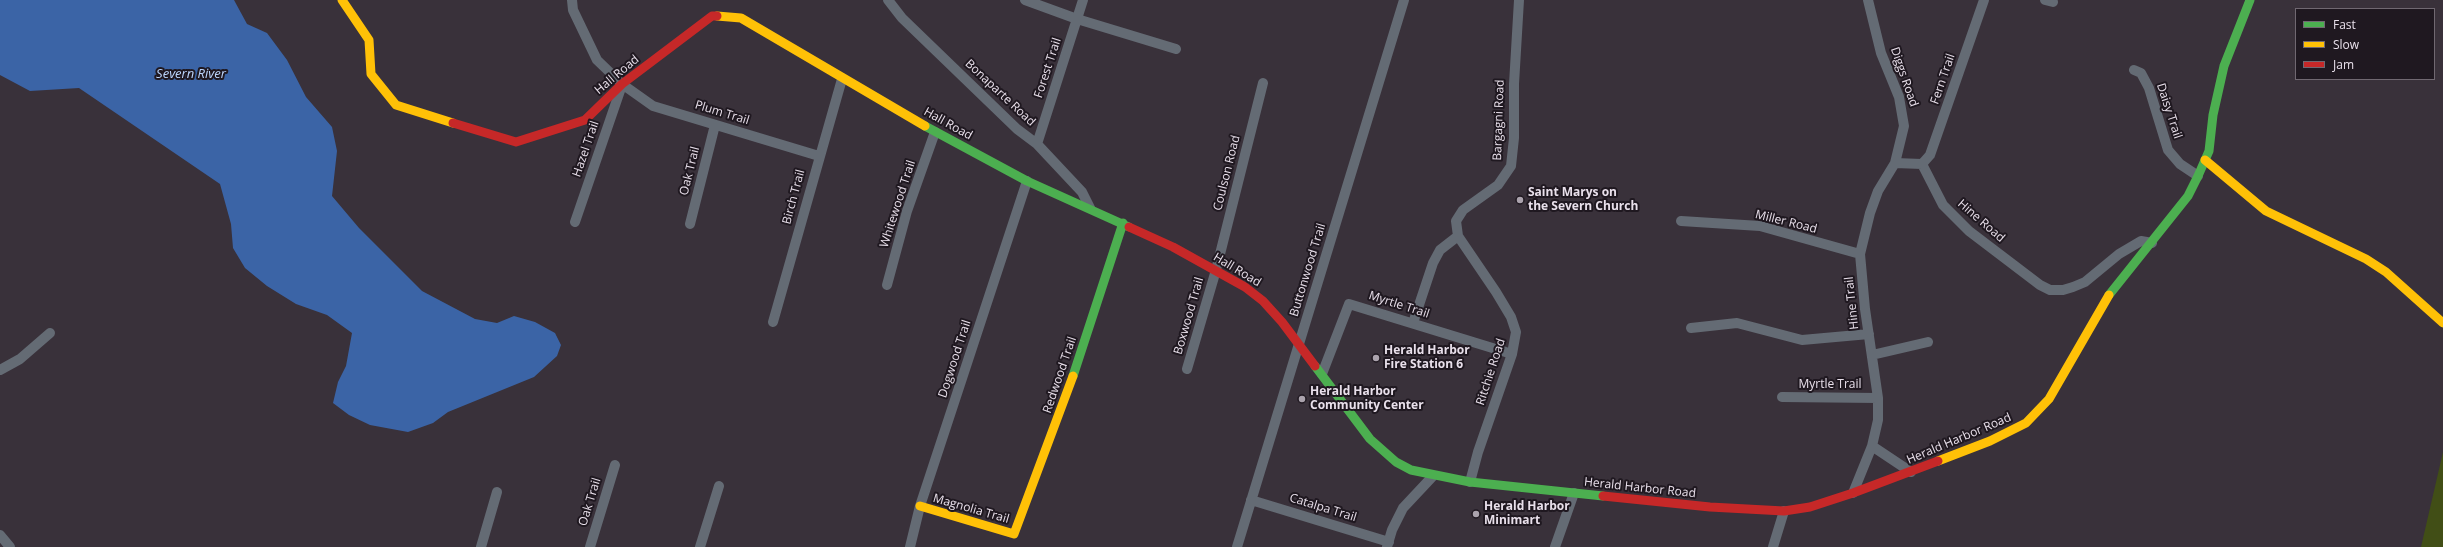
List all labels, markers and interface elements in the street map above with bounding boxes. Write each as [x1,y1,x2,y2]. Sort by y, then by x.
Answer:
legend [2295,8,2435,80]
text: Fast [2333,16,2356,33]
street label: Forest Trail [1032,36,1064,100]
text: Slow [2333,36,2359,53]
street label: Diggs Road [1887,45,1921,109]
street label: Hall Road [592,52,642,98]
street label: Fern Trail [1928,52,1958,106]
text: Jam [2333,56,2354,73]
street label: Bonaparte Road [962,57,1038,129]
water label: Severn River [156,66,226,82]
street label: Bargagni Road [1490,79,1508,161]
street label: Daisy Trail [2153,81,2185,141]
street label: Plum Trail [693,98,751,128]
street label: Hall Road [921,105,975,143]
street label: Hazel Trail [570,119,602,179]
street label: Coulson Road [1211,134,1243,212]
street label: Oak Trail [677,145,703,197]
street label: Whitewood Trail [877,159,919,249]
street label: Birch Trail [780,168,808,226]
place label: Saint Marys on the Severn Church [1528,186,1638,214]
marker: Saint Marys on the Severn Church [1515,195,1525,205]
street label: Hine Road [1954,197,2008,245]
street label: Miller Road [1754,207,1818,237]
street label: Buttonwood Trail [1287,222,1329,318]
street label: Hall Road [1210,250,1264,290]
street label: Boxwood Trail [1171,276,1207,356]
street label: Hine Trail [1842,276,1862,330]
street label: Myrtle Trail [1367,288,1431,322]
street label: Dogwood Trail [936,318,974,400]
street label: Redwood Trail [1040,335,1080,415]
street label: Ritchie Road [1473,337,1509,407]
place label: Herald Harbor Fire Station 6 [1384,344,1470,372]
marker: Herald Harbor Fire Station 6 [1371,353,1381,363]
street label: Myrtle Trail [1798,378,1862,392]
place label: Herald Harbor Community Center [1310,385,1424,413]
marker: Herald Harbor Community Center [1297,394,1307,404]
street label: Herald Harbor Road [1905,410,2013,468]
street label: Herald Harbor Road [1583,475,1697,501]
street label: Oak Trail [576,476,604,528]
street label: Magnolia Trail [931,491,1011,527]
street label: Catalpa Trail [1288,491,1358,525]
place label: Herald Harbor Minimart [1484,500,1570,528]
marker: Herald Harbor Minimart [1471,509,1481,519]

